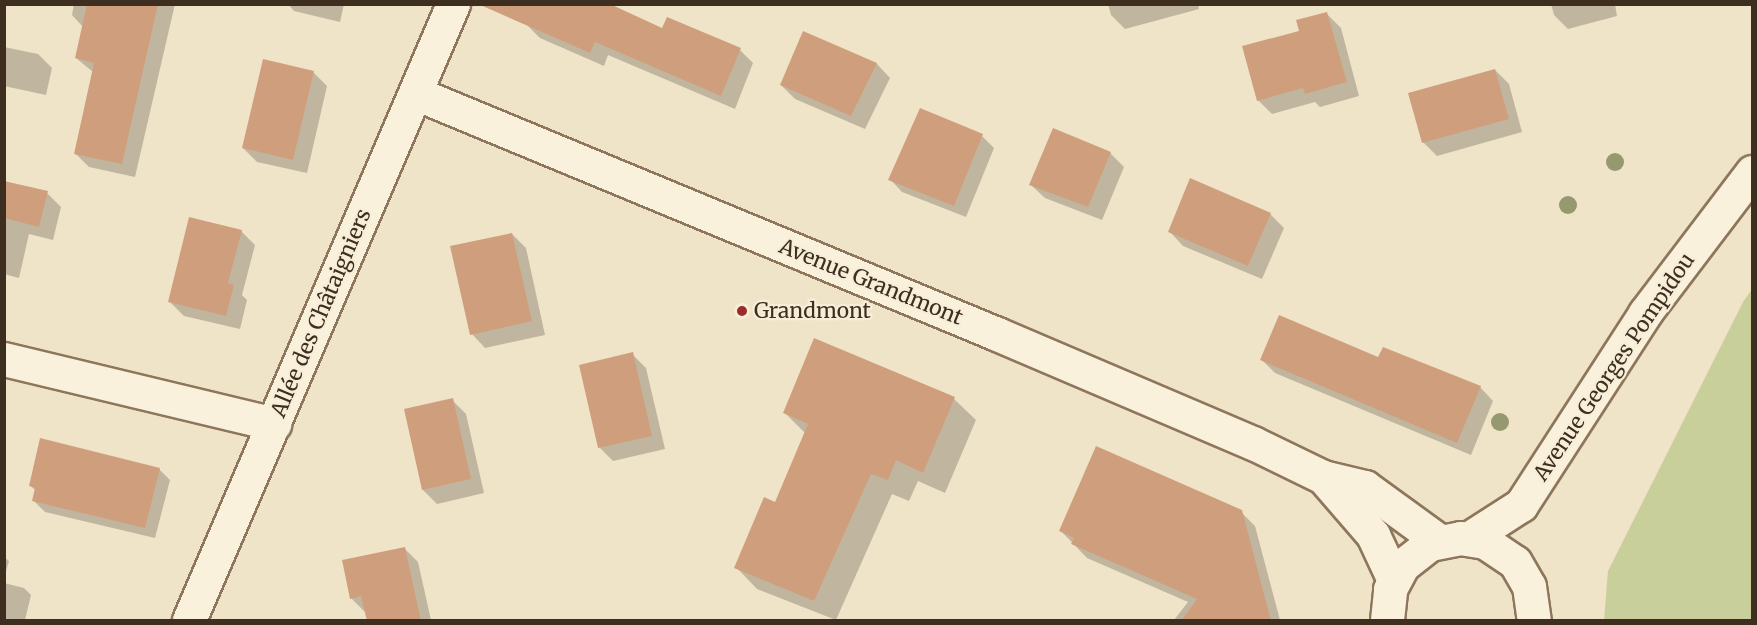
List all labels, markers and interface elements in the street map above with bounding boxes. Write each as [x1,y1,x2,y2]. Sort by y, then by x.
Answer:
street label: Allée des Châtaigniers [266,205,376,421]
street label: Avenue Grandmont [776,234,966,330]
street label: Avenue Georges Pompidou [1528,248,1700,486]
place label: Grandmont [754,298,871,324]
marker: Grandmont [735,304,749,318]

